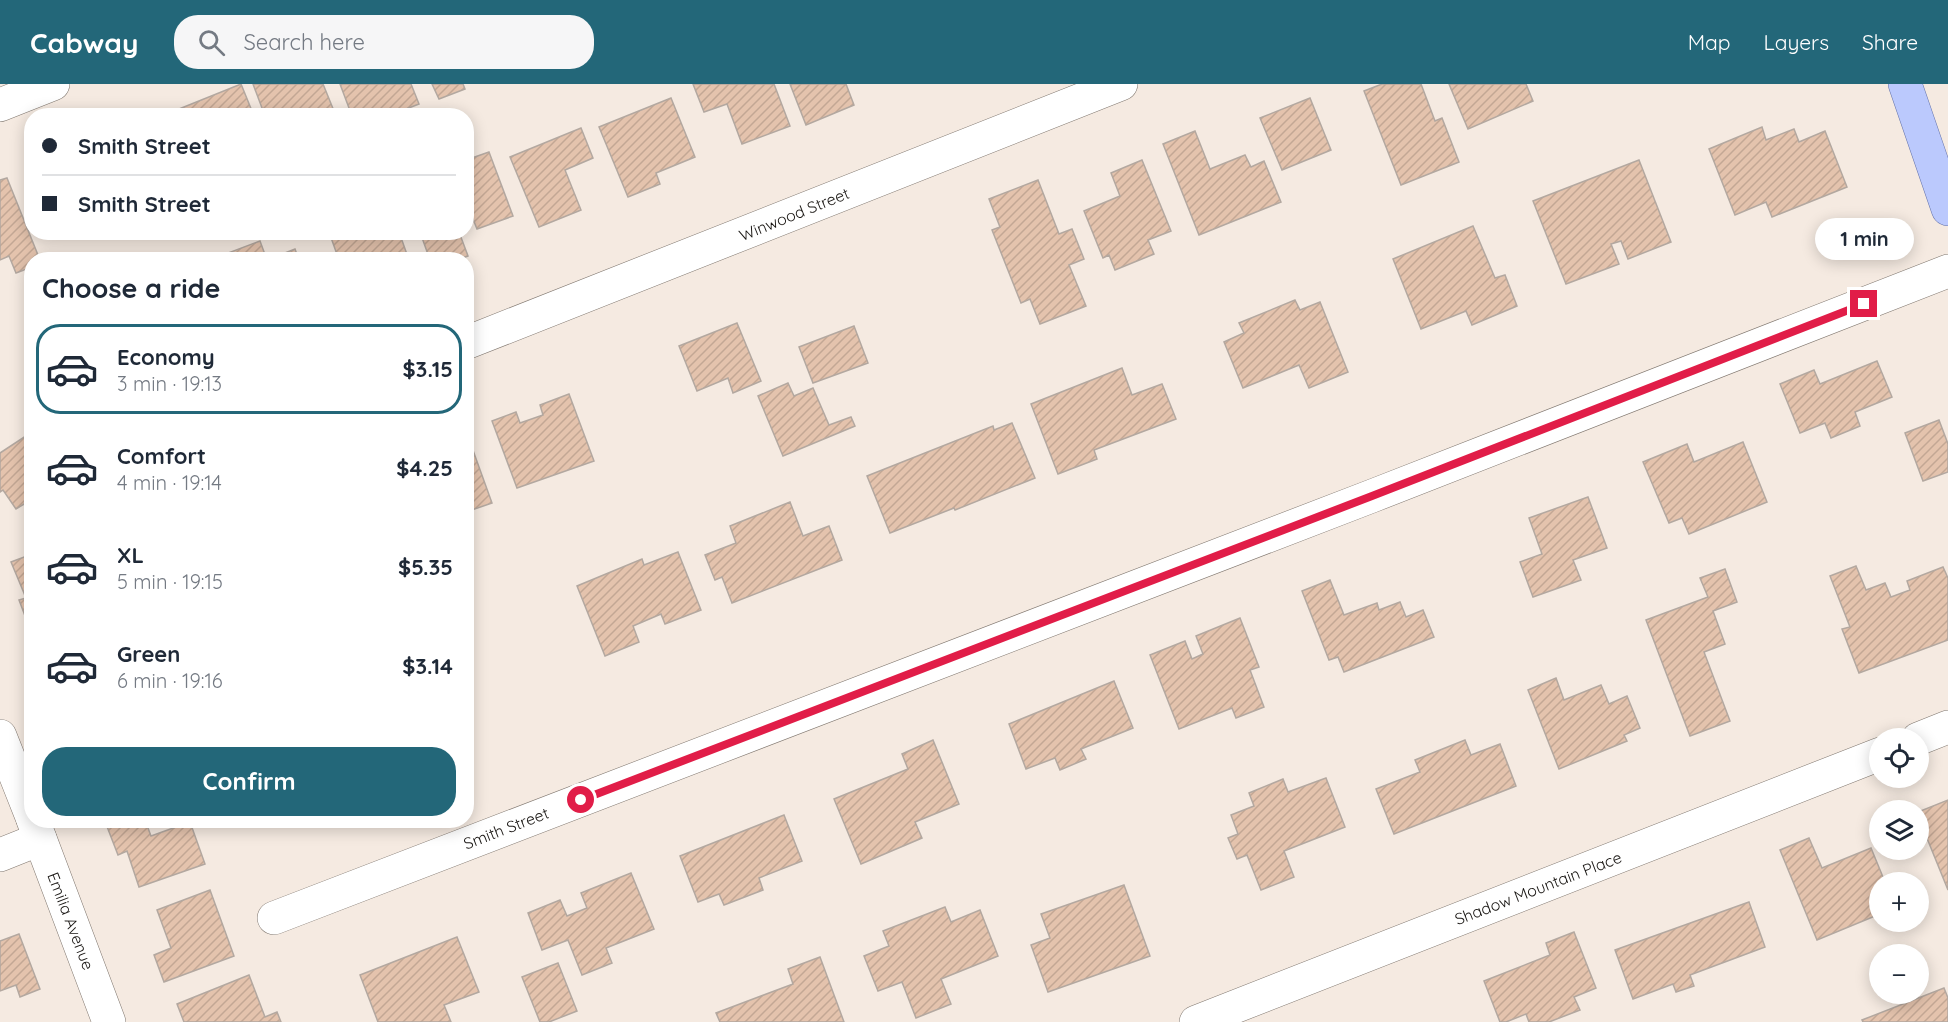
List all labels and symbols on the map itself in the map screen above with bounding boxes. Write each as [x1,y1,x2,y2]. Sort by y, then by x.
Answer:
street label: Winwood Street [736,183,852,245]
callout: 1 min [1814,217,1914,259]
route end [1850,290,1877,317]
route start [567,786,594,813]
street label: Smith Street [461,803,551,853]
street label: Shadow Mountain Place [1452,847,1624,929]
street label: Emilia Avenue [43,869,99,973]

